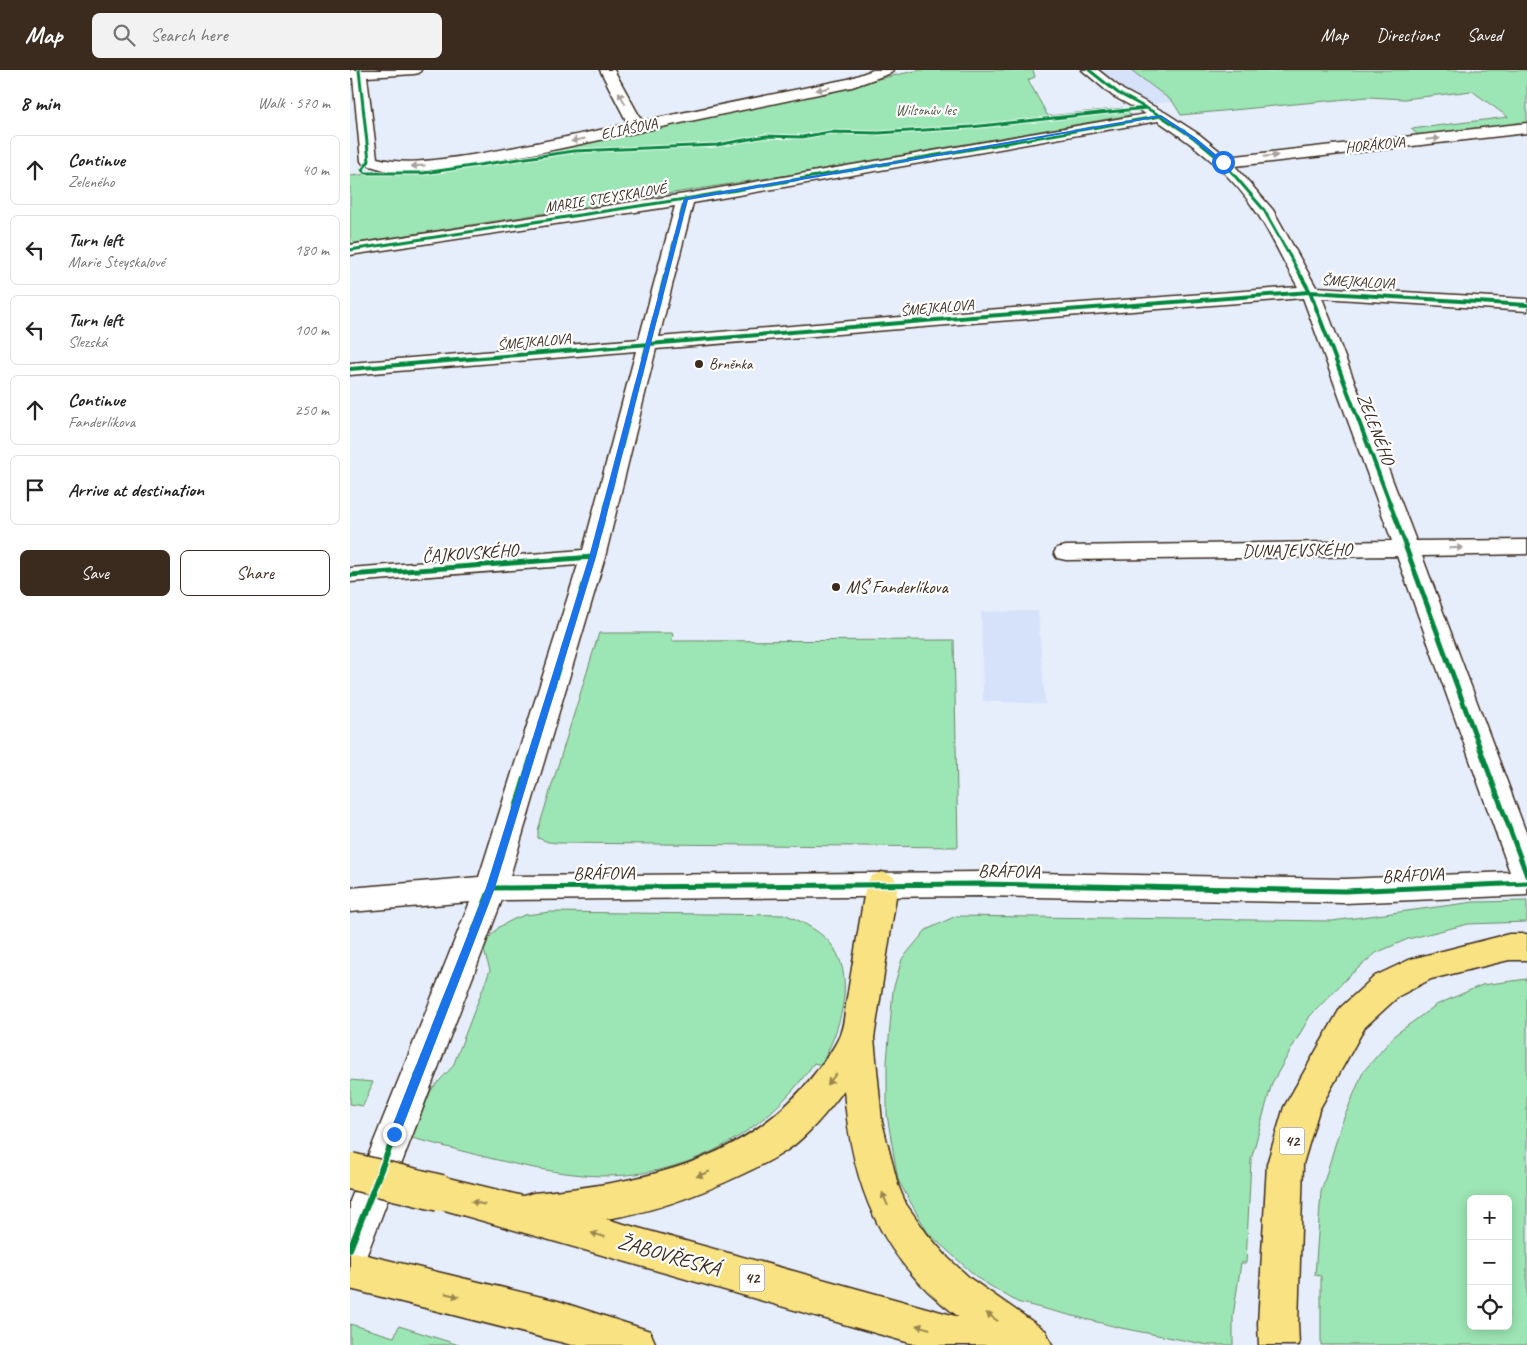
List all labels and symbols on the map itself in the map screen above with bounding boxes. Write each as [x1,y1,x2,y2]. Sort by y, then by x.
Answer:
one-way arrow [815,85,830,93]
one-way arrow [618,91,626,106]
park label: Wilsonův les [896,101,958,120]
street label: ELIÁŠOVA [599,114,659,144]
street label: HORÁKOVA [1344,132,1406,158]
one-way arrow [1425,135,1441,143]
one-way arrow [570,136,585,144]
route start [1212,151,1235,174]
one-way arrow [1264,152,1280,160]
one-way arrow [409,162,425,170]
street label: MARIE STEYSKALOVÉ [544,179,670,217]
street label: ŠMEJKALOVA [1321,271,1397,293]
street label: ŠMEJKALOVA [900,295,976,321]
street label: ŠMEJKALOVA [497,329,573,355]
place label: Brněnka [709,355,754,374]
marker: Brněnka [693,358,705,370]
street label: ZELENÉHO [1352,390,1400,470]
street label: DUNAJEVSKÉHO [1242,538,1354,562]
street label: ČAJKOVSKÉHO [421,539,521,567]
one-way arrow [1448,544,1464,552]
place label: MŠ Fanderlíkova [846,576,950,598]
marker: MŠ Fanderlíkova [830,581,842,593]
street label: BRÁFOVA [978,859,1041,883]
street label: BRÁFOVA [573,861,636,885]
street label: BRÁFOVA [1382,862,1445,888]
one-way arrow [826,1072,837,1085]
route end [383,1123,406,1146]
road number: 42 [1280,1128,1304,1154]
one-way arrow [695,1170,710,1178]
one-way arrow [880,1192,888,1206]
one-way arrow [471,1198,486,1206]
street label: ŽABOVŘESKÁ [615,1228,725,1283]
one-way arrow [591,1230,606,1238]
road number: 42 [740,1264,764,1292]
one-way arrow [445,1291,460,1299]
one-way arrow [985,1312,999,1322]
one-way arrow [915,1323,931,1331]

